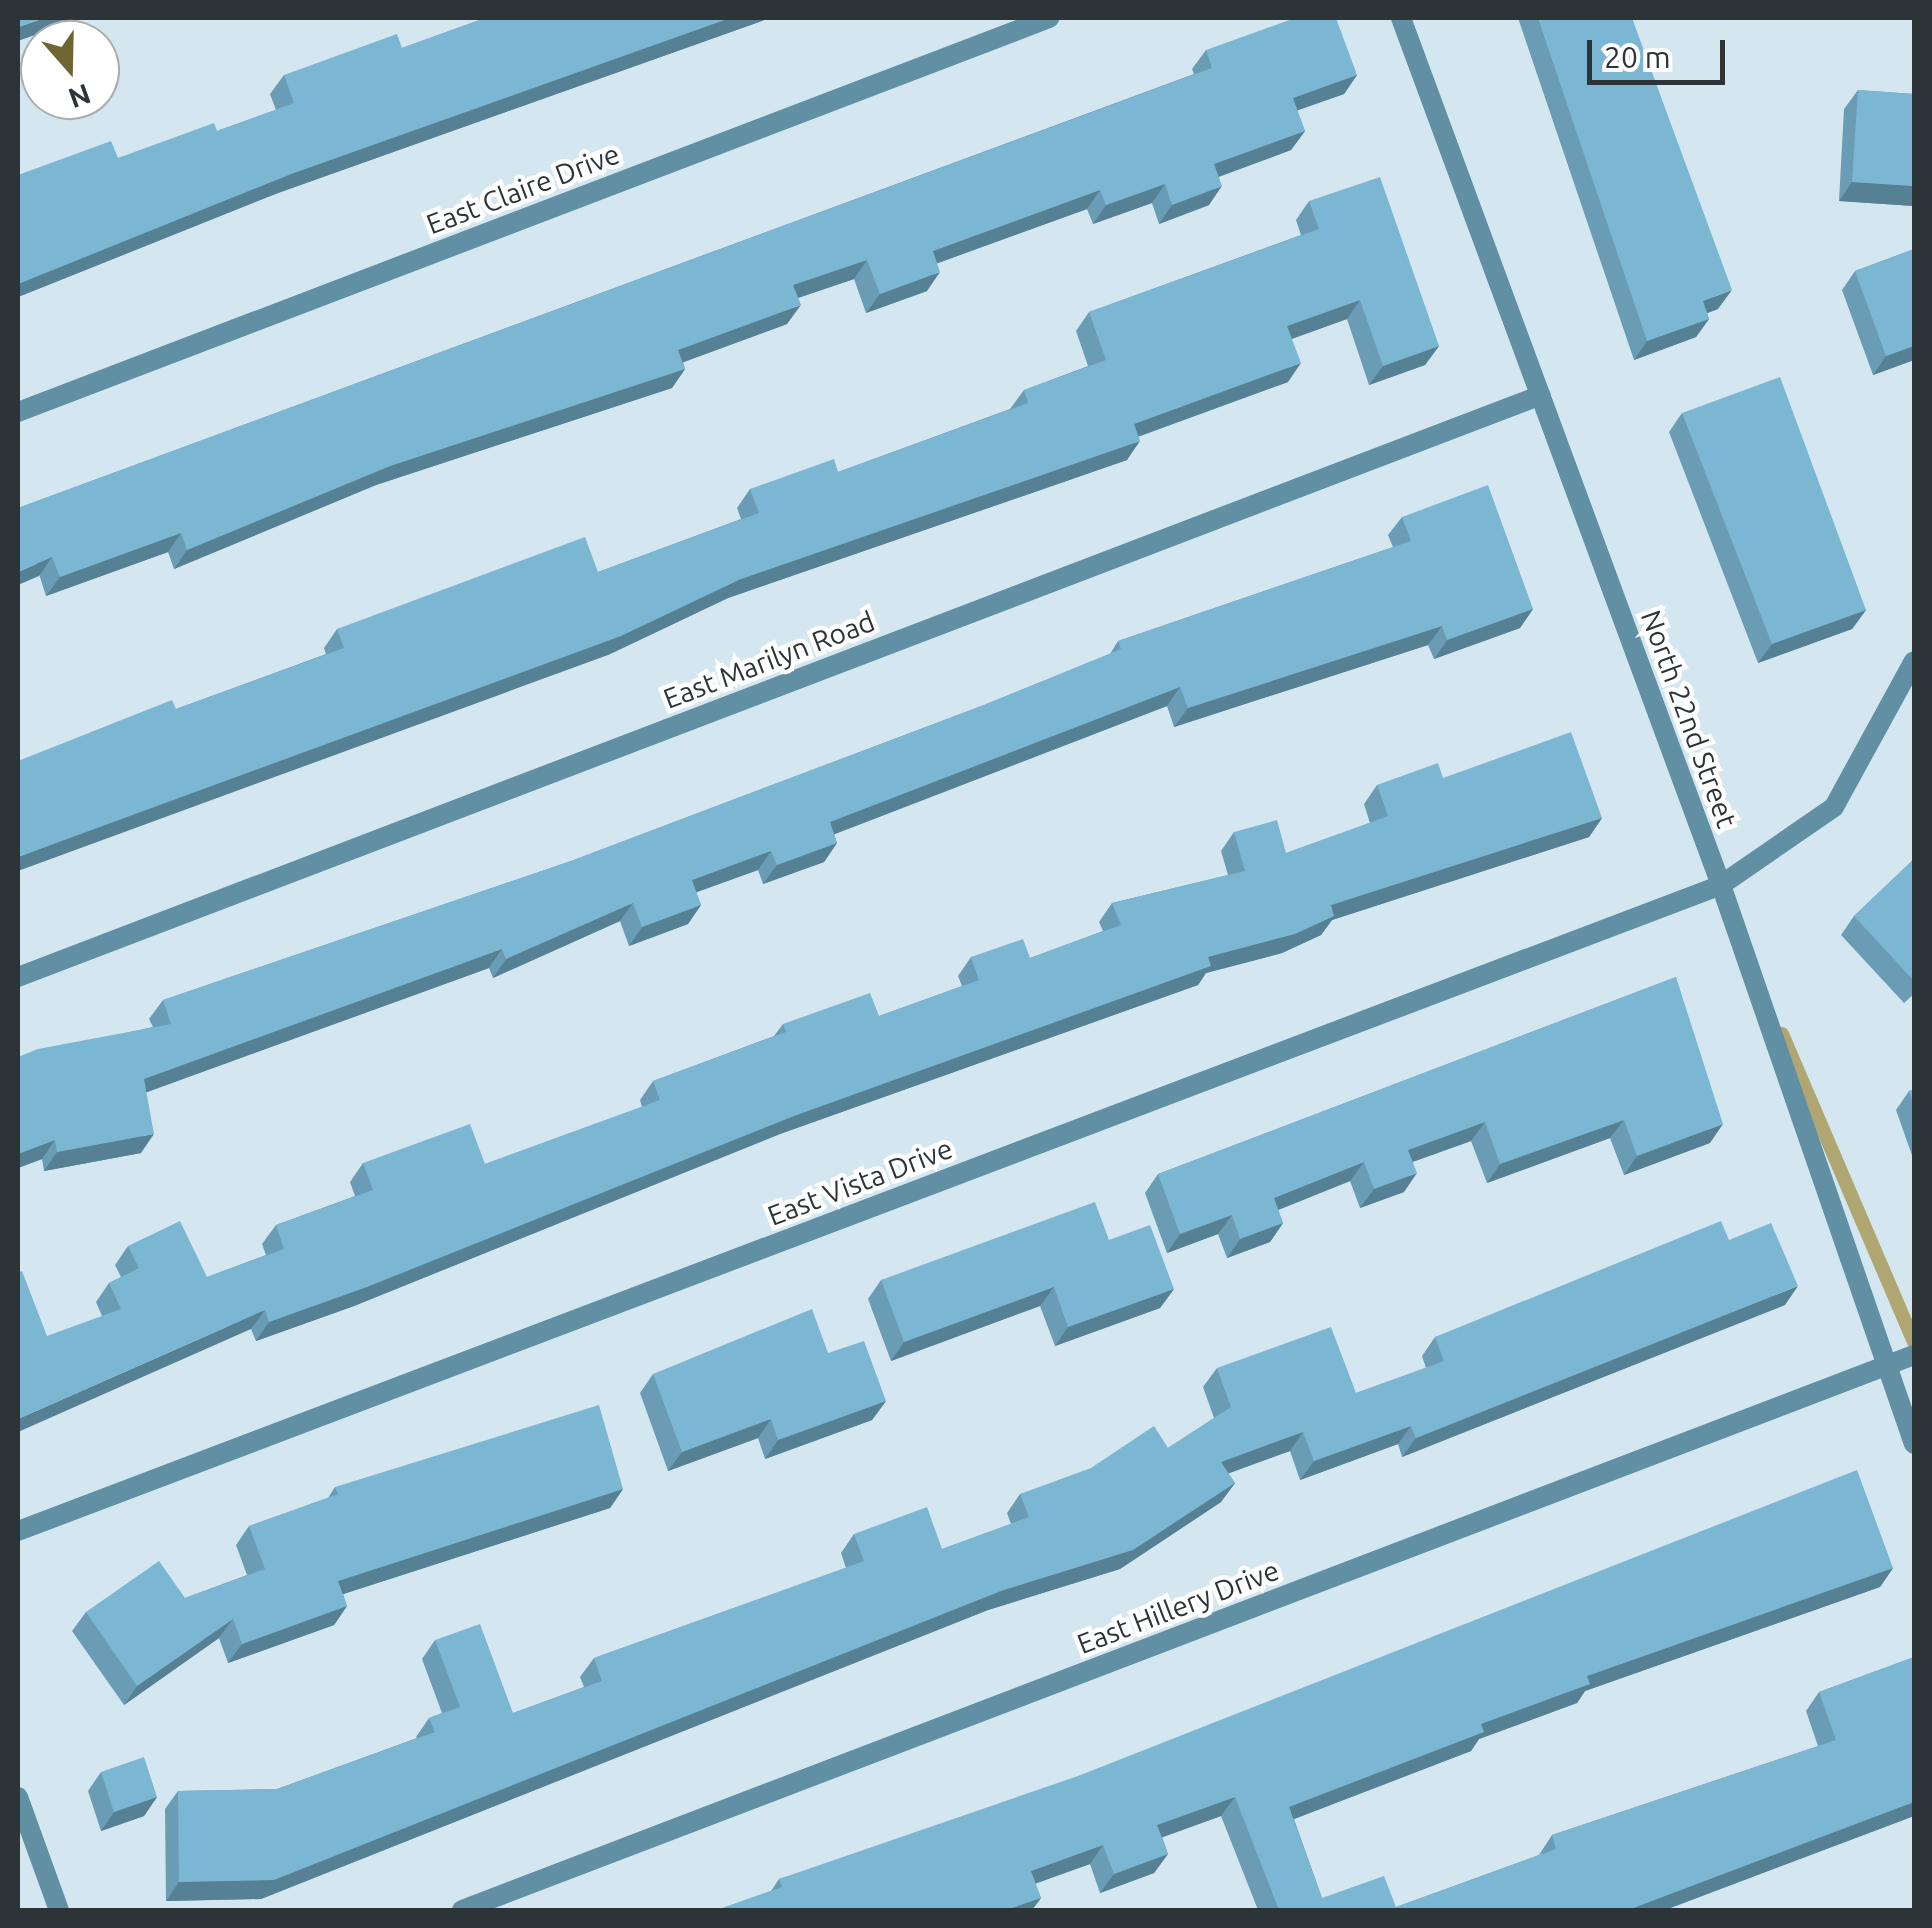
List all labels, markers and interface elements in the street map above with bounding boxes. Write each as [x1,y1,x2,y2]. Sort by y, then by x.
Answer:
north arrow [20,20,120,120]
scale bar [1592,20,1730,82]
text: 20 m [1604,40,1671,74]
text: N [65,79,95,115]
street label: East Claire Drive [422,137,624,241]
street label: East Marilyn Road [659,604,879,716]
street label: North 22nd Street [1634,606,1744,832]
street label: East Vista Drive [763,1131,957,1233]
street label: East Hillery Drive [1072,1553,1284,1661]

